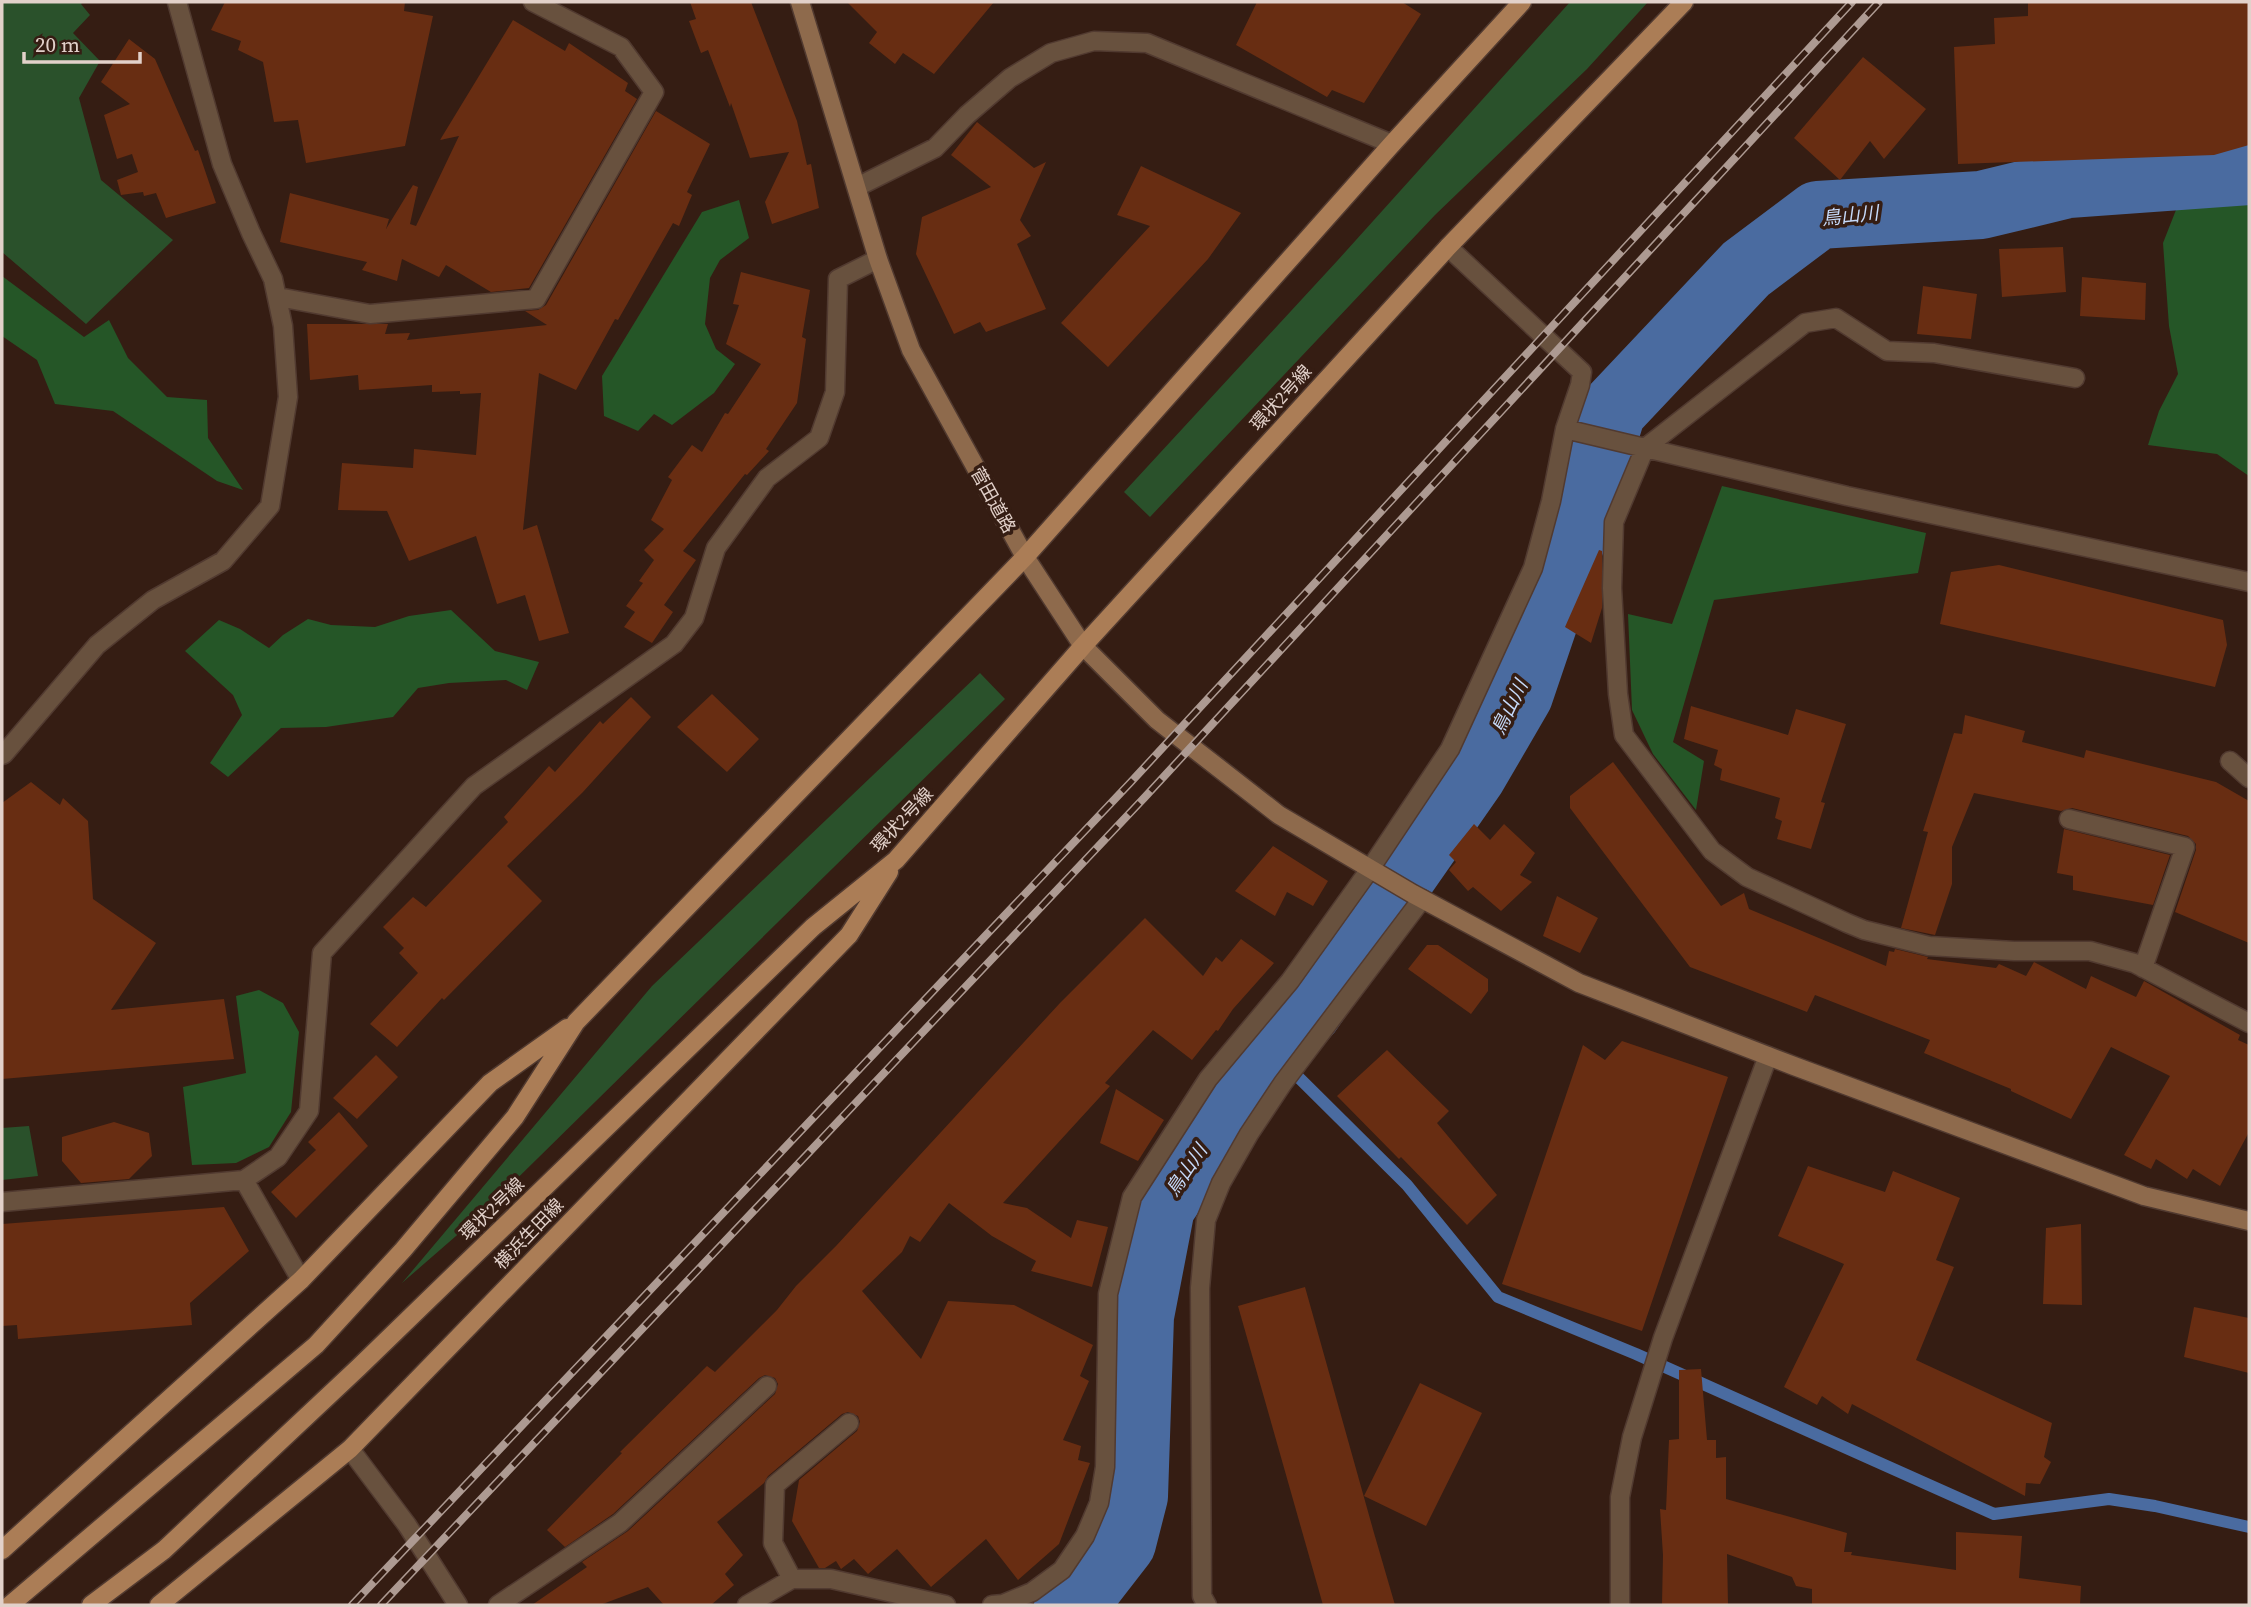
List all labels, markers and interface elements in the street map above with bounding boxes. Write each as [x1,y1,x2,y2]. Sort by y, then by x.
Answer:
scale bar [24,21,140,65]
text: 20 m [35,30,80,59]
water label: 鳥山川 [1820,199,1882,231]
street label: 環状2号線 [1244,359,1317,436]
street label: 菅田道路 [965,462,1022,537]
water label: 鳥山川 [1485,674,1534,738]
street label: 環状2号線 [865,782,938,858]
water label: 鳥山川 [1159,1137,1214,1201]
street label: 環状2号線 [454,1172,529,1246]
street label: 横浜生田線 [488,1193,569,1275]

